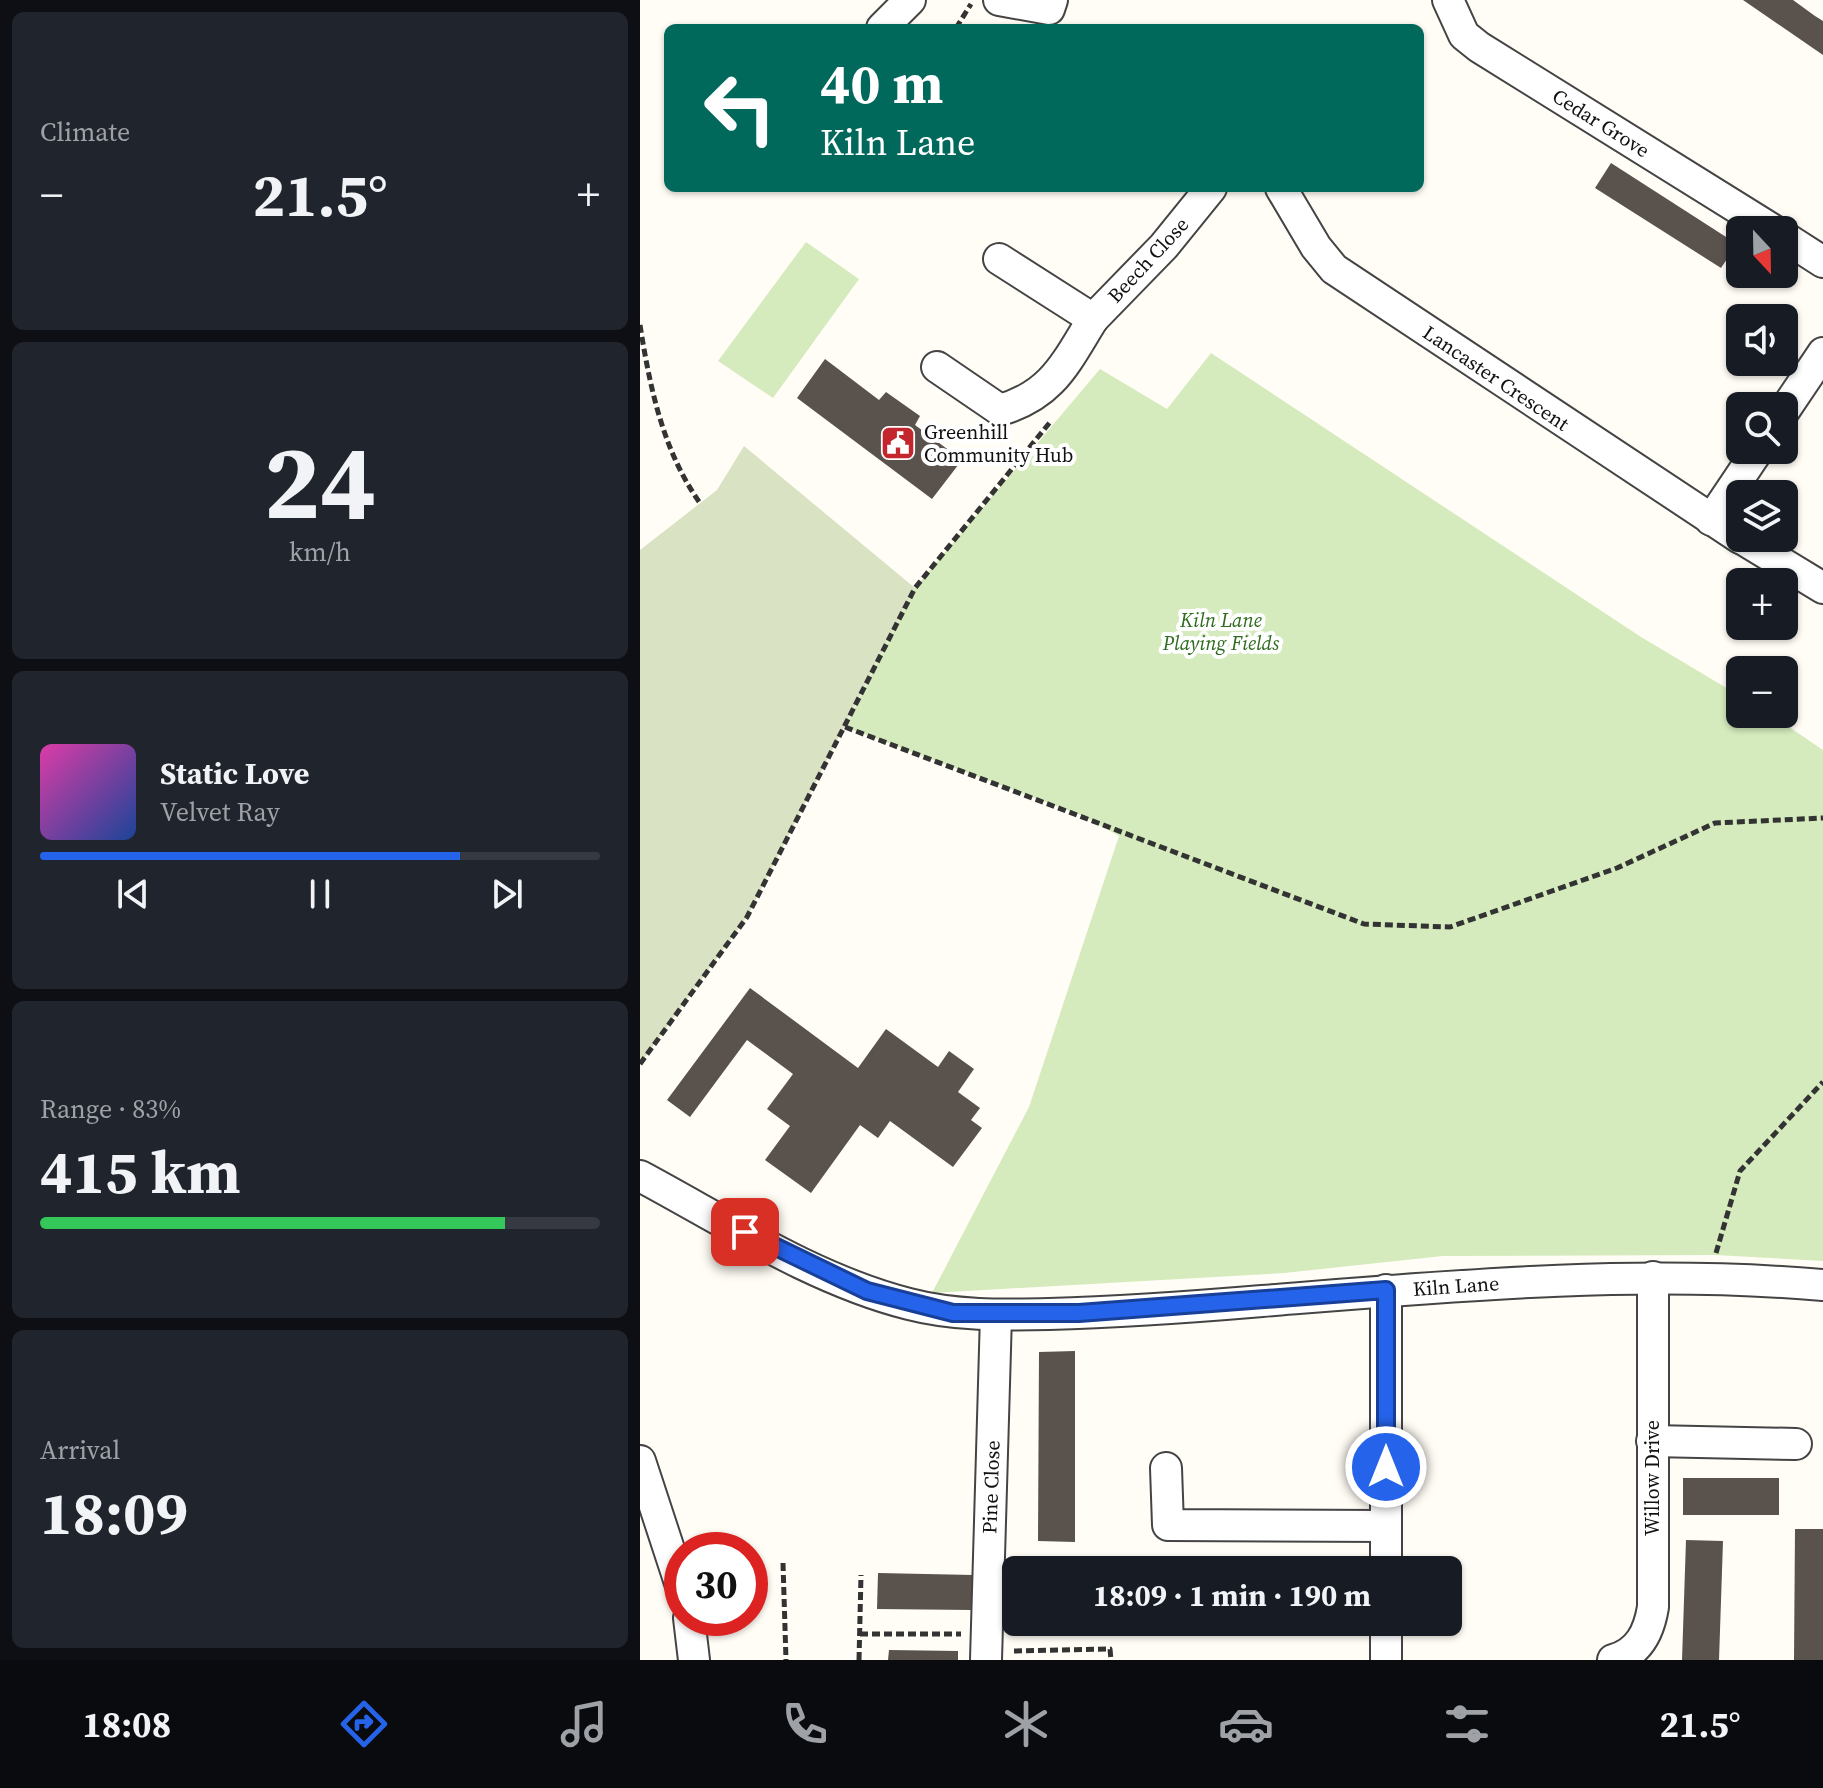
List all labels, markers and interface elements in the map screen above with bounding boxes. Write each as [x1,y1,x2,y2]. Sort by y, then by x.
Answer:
text: 40 m [820,45,943,122]
icon: left [688,56,792,160]
street label: Cedar Grove [1547,82,1655,164]
text: Climate [40,114,130,150]
text: Kiln Lane [820,118,975,167]
text: 21.5° [252,154,388,236]
text: − [40,164,63,225]
text: + [577,164,600,225]
street label: Beech Close [1101,211,1195,309]
north arrow [1726,216,1798,288]
map controls [1726,216,1798,728]
button: sound [1726,304,1798,376]
street label: Lancaster Crescent [1417,319,1575,438]
button: search [1726,392,1798,464]
text: 24 [264,410,376,553]
place label: Greenhill Community Hub [924,418,1073,469]
public building icon: Greenhill Community Hub [879,424,917,462]
button: layers [1726,480,1798,552]
text: km/h [289,534,351,570]
button: + [1726,568,1798,640]
park label: Kiln Lane Playing Fields [1162,606,1280,657]
button: − [1726,656,1798,728]
text: Static Love [160,753,309,794]
text: Velvet Ray [160,794,280,830]
icon: previous [111,872,155,916]
icon: pause [298,872,342,916]
icon: next [485,872,529,916]
text: Range · 83% [40,1091,181,1127]
text: 415 km [40,1131,241,1213]
pin [711,1198,779,1266]
icon: arrive [723,1210,767,1254]
street label: Kiln Lane [1412,1269,1500,1303]
street label: Willow Drive [1638,1420,1666,1536]
position arrow [1344,1425,1428,1509]
text: Arrival [40,1432,120,1468]
street label: Pine Close [975,1440,1007,1534]
text: 18:09 [40,1472,188,1554]
speed limit sign: 30 [664,1532,768,1636]
text: 18:09 · 1 min · 190 m [1093,1575,1371,1616]
icon: directions [336,1696,392,1752]
icon: music [556,1696,612,1752]
icon: phone [777,1696,833,1752]
icon: climate [998,1696,1054,1752]
icon: car [1218,1696,1274,1752]
icon: filters [1439,1696,1495,1752]
text: 18:08 [82,1700,171,1749]
text: 21.5° [1659,1700,1741,1749]

